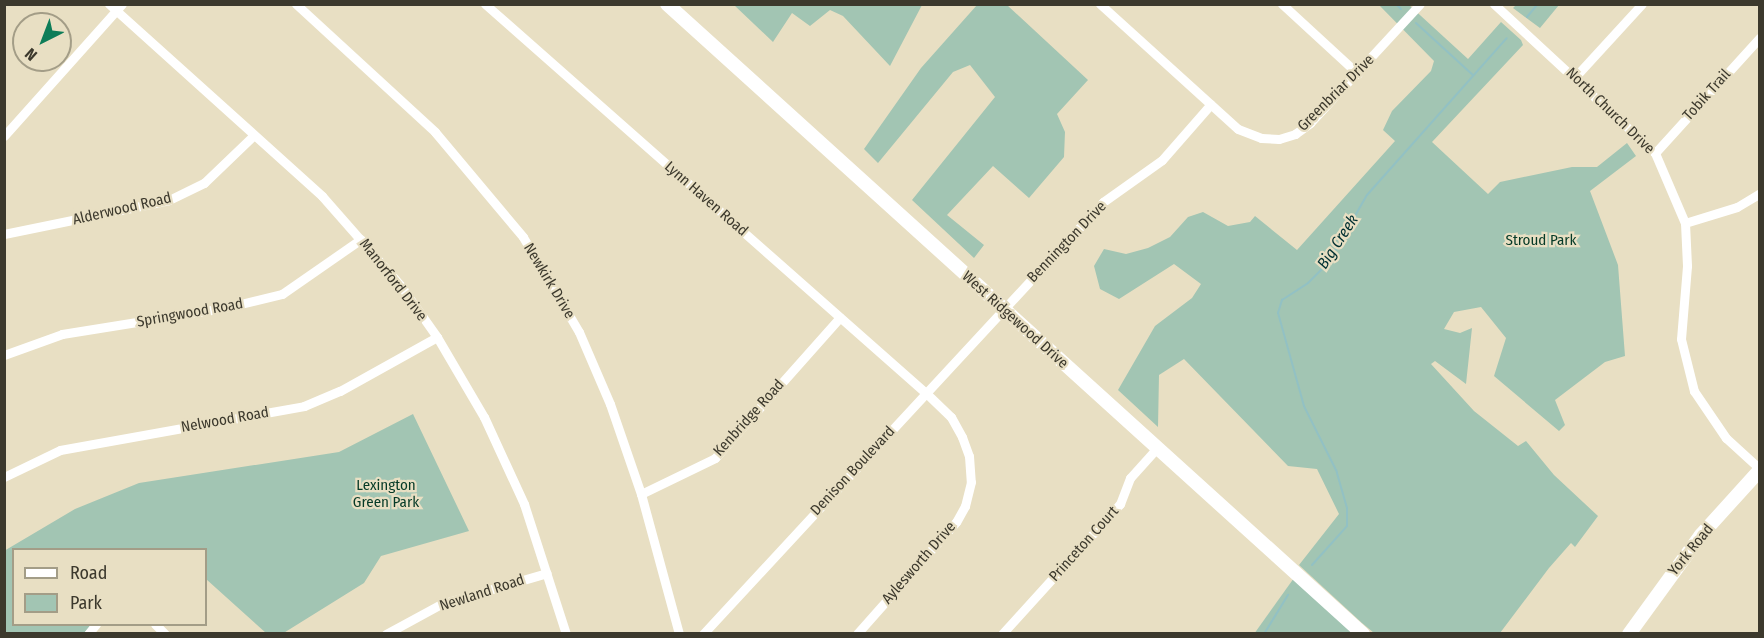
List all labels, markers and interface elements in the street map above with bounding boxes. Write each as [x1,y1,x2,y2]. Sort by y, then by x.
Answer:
north arrow [12,12,72,72]
text: N [21,44,41,65]
street label: Greenbriar Drive [1294,51,1378,135]
street label: North Church Drive [1562,64,1658,158]
street label: Tobik Trail [1679,66,1735,124]
street label: Lynn Haven Road [661,158,751,240]
street label: Alderwood Road [71,189,173,229]
street label: Bennington Drive [1024,198,1110,286]
water label: Big Creek [1313,211,1363,273]
park label: Stroud Park [1505,232,1577,250]
street label: Manorford Drive [355,235,431,325]
street label: Newkirk Drive [519,240,579,322]
street label: West Ridgewood Drive [958,268,1072,372]
street label: Springwood Road [135,295,245,331]
street label: Kenbridge Road [710,376,788,460]
street label: Nelwood Road [180,403,270,437]
street label: Denison Boulevard [807,423,899,519]
park label: Lexington Green Park [353,476,419,511]
street label: Princeton Court [1045,503,1123,585]
street label: Aylesworth Drive [878,518,960,608]
street label: York Road [1665,521,1717,579]
legend [12,548,207,626]
text: Road [70,562,107,584]
street label: Newland Road [437,571,527,615]
text: Park [70,592,102,614]

